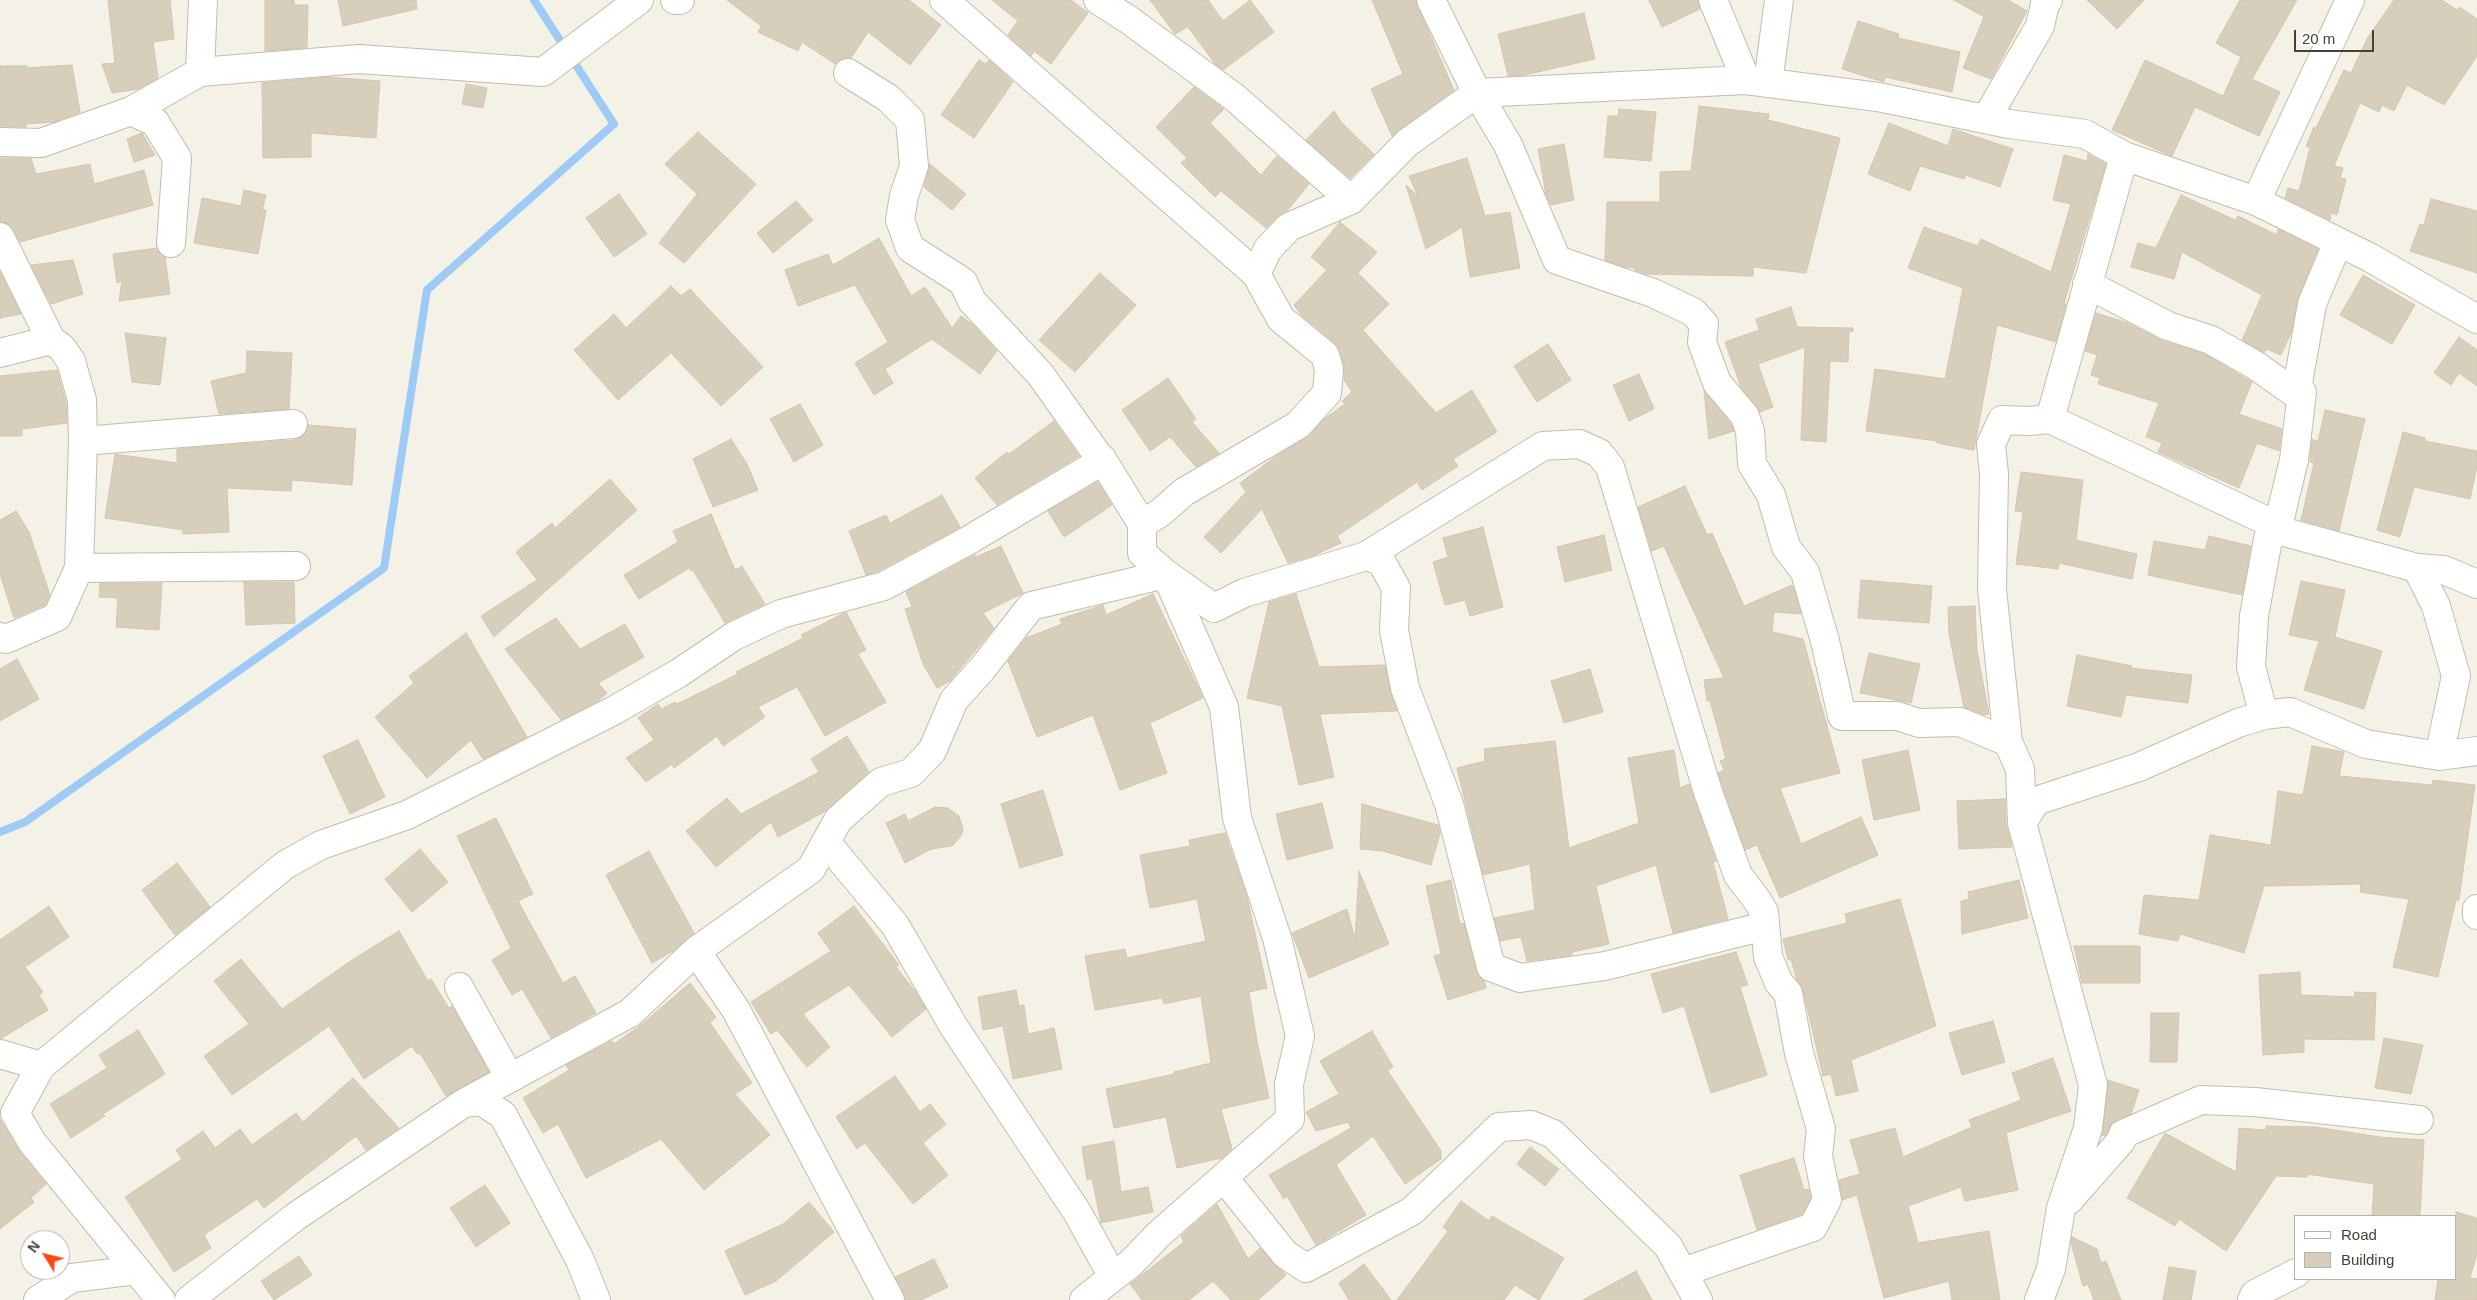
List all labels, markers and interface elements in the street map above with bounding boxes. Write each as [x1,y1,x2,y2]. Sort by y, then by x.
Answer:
scale bar [2297,20,2377,52]
text: 20 m [2302,30,2335,47]
legend [2294,1215,2457,1280]
text: Road [2341,1226,2377,1243]
north arrow [20,1230,70,1280]
text: N [24,1238,43,1256]
text: Building [2341,1251,2394,1268]

